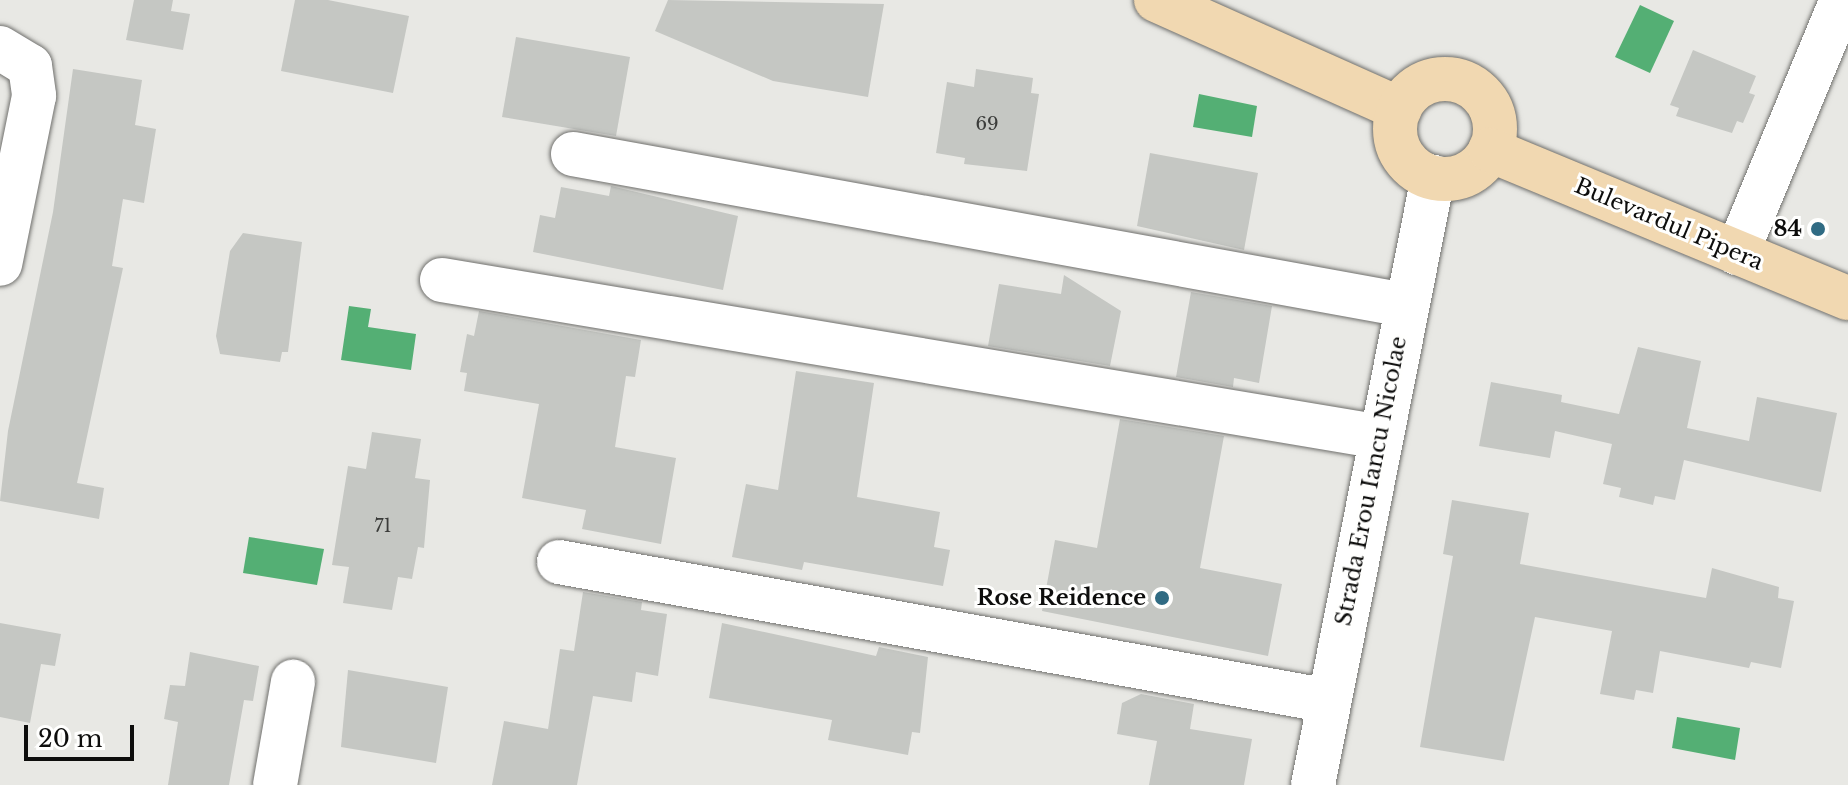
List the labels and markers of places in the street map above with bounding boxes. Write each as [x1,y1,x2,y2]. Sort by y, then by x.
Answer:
place label: 84 [1773,216,1802,242]
marker: 84 [1809,220,1827,238]
place label: Rose Reidence [977,585,1146,611]
marker: Rose Reidence [1153,589,1171,607]

